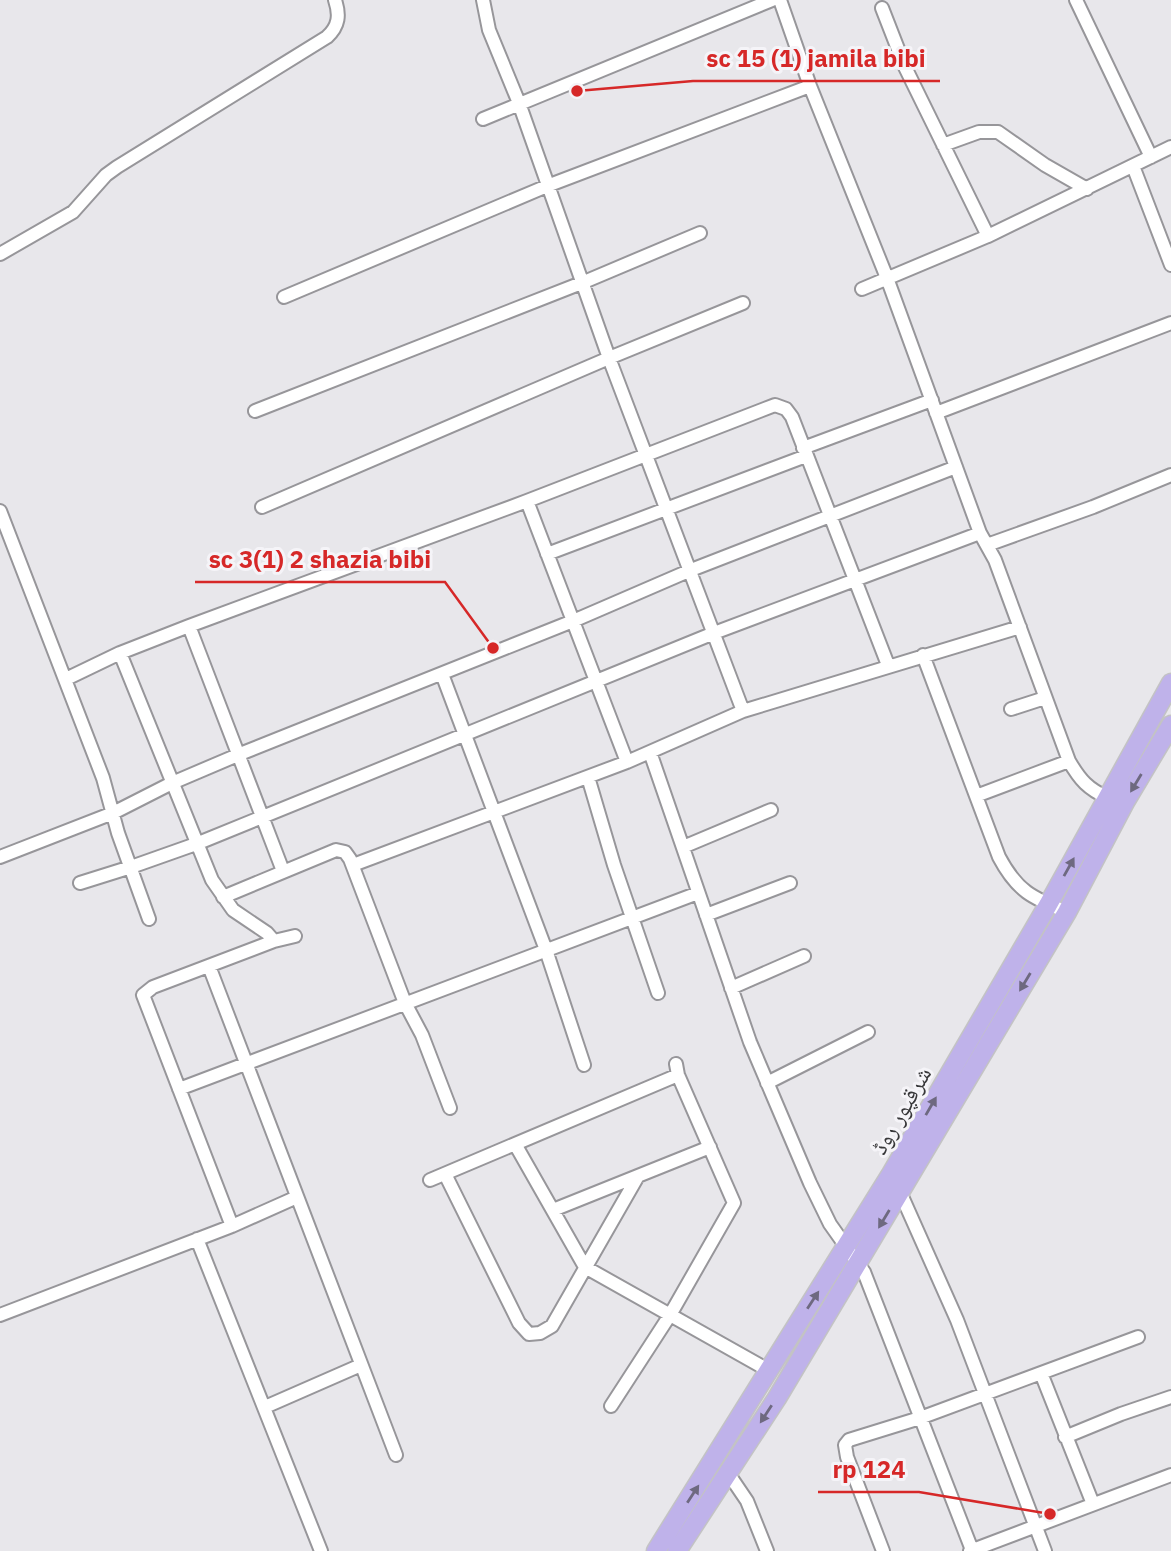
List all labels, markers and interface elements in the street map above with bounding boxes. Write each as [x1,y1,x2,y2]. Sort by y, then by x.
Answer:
callout: sc 15 (1) jamila bibi [693,36,940,81]
text: sc 15 (1) jamila bibi [706,42,926,74]
callout: sc 3(1) 2 shazia bibi [195,537,445,582]
text: sc 3(1) 2 shazia bibi [209,543,431,575]
one-way arrow [1130,774,1142,793]
one-way arrow [1063,857,1075,876]
one-way arrow [1019,972,1032,991]
street label: شرقپور روڈ [863,1061,937,1159]
one-way arrow [925,1096,937,1115]
one-way arrow [878,1210,890,1229]
one-way arrow [806,1291,819,1310]
one-way arrow [760,1405,773,1424]
callout: rp 124 [818,1447,919,1492]
text: rp 124 [832,1453,906,1485]
one-way arrow [686,1484,699,1503]

